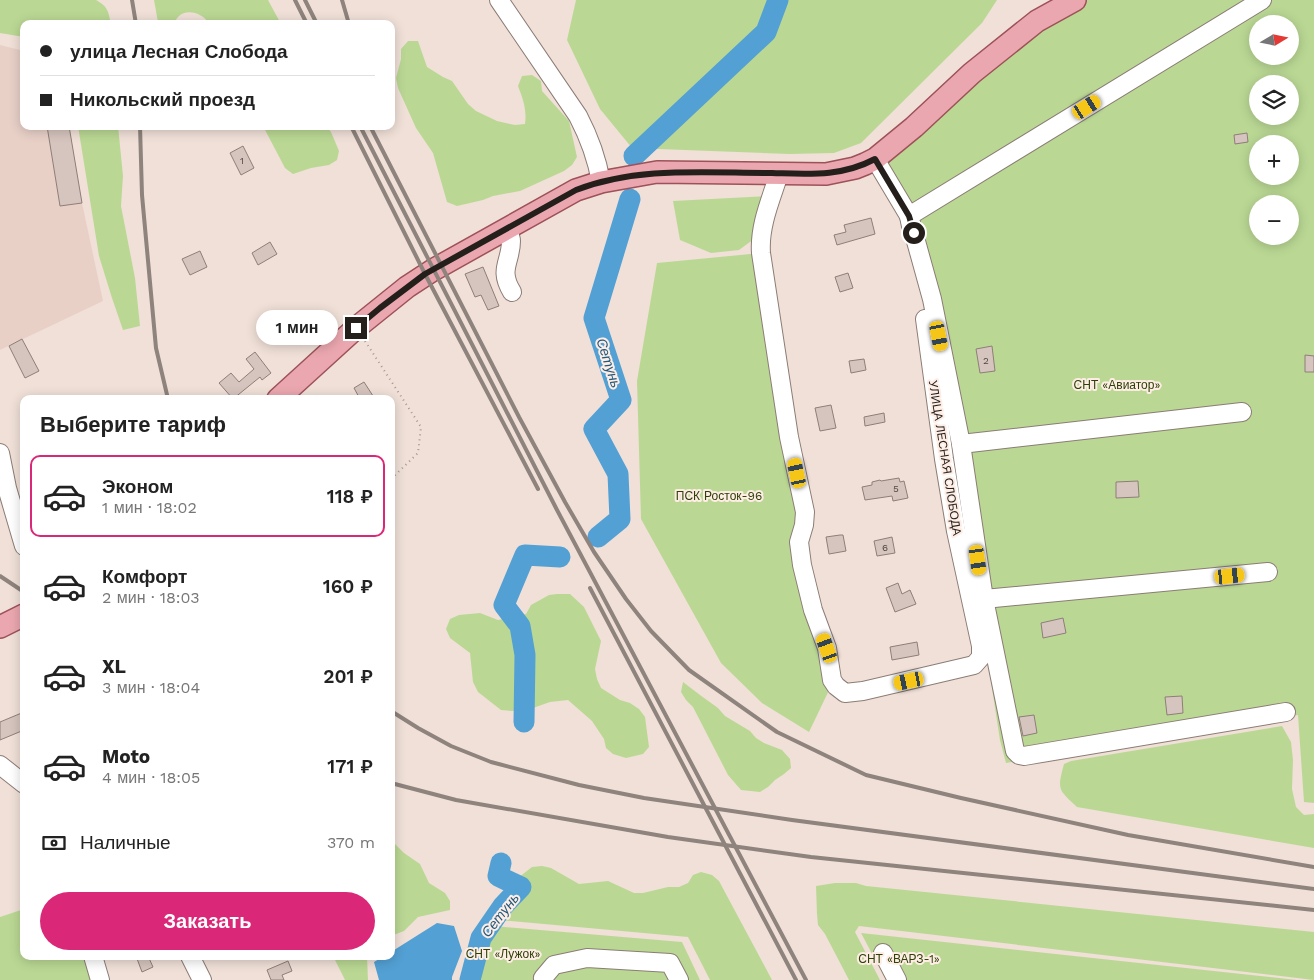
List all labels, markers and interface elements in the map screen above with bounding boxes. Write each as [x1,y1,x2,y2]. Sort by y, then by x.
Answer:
north arrow [1249,15,1299,65]
map controls [1249,15,1299,245]
text: улица Лесная Слобода [70,40,288,63]
button: layers [1249,75,1299,125]
text: Никольский проезд [70,88,255,111]
car [1070,93,1103,121]
button: + [1249,135,1299,185]
house number: 1 [240,155,244,166]
button: − [1249,195,1299,245]
route start [903,222,925,244]
callout: 1 мин [256,310,338,346]
route end [345,317,367,339]
text: 1 мин [276,318,318,337]
car [928,320,949,352]
water label: Сетунь [593,336,625,390]
house number: 2 [983,355,989,366]
park label: СНТ «Авиатор» [1074,378,1160,392]
street label: УЛИЦА ЛЕСНАЯ СЛОБОДА [926,379,964,537]
text: Выберите тариф [40,412,226,437]
car [786,457,807,489]
icon: car [42,474,87,519]
text: Эконом [102,475,173,498]
house number: 5 [893,483,899,494]
text: 118 ₽ [327,485,373,508]
park label: ПСК Росток-96 [676,489,762,503]
text: 1 мин · 18:02 [102,498,197,517]
house number: 6 [882,542,888,553]
car [968,544,987,576]
icon: car [42,564,87,609]
text: Комфорт [102,565,187,588]
car [1214,567,1245,585]
text: 160 ₽ [323,575,373,598]
text: 2 мин · 18:03 [102,588,200,607]
car [814,631,839,665]
icon: car [42,654,87,699]
text: XL [102,655,126,678]
text: 201 ₽ [323,665,373,688]
car [892,671,925,691]
text: 3 мин · 18:04 [102,678,200,697]
icon: car [42,744,87,789]
text: Moto [102,745,150,768]
text: 171 ₽ [327,755,373,778]
text: 4 мин · 18:05 [102,768,200,787]
icon: cash [40,829,68,857]
text: Наличные [80,831,171,854]
text: 370 m [327,833,375,852]
water label: Сетунь [478,890,522,940]
button: Заказать [40,892,375,950]
park label: СНТ «Лужок» [466,947,540,961]
park label: СНТ «ВАРЗ-1» [858,952,940,966]

